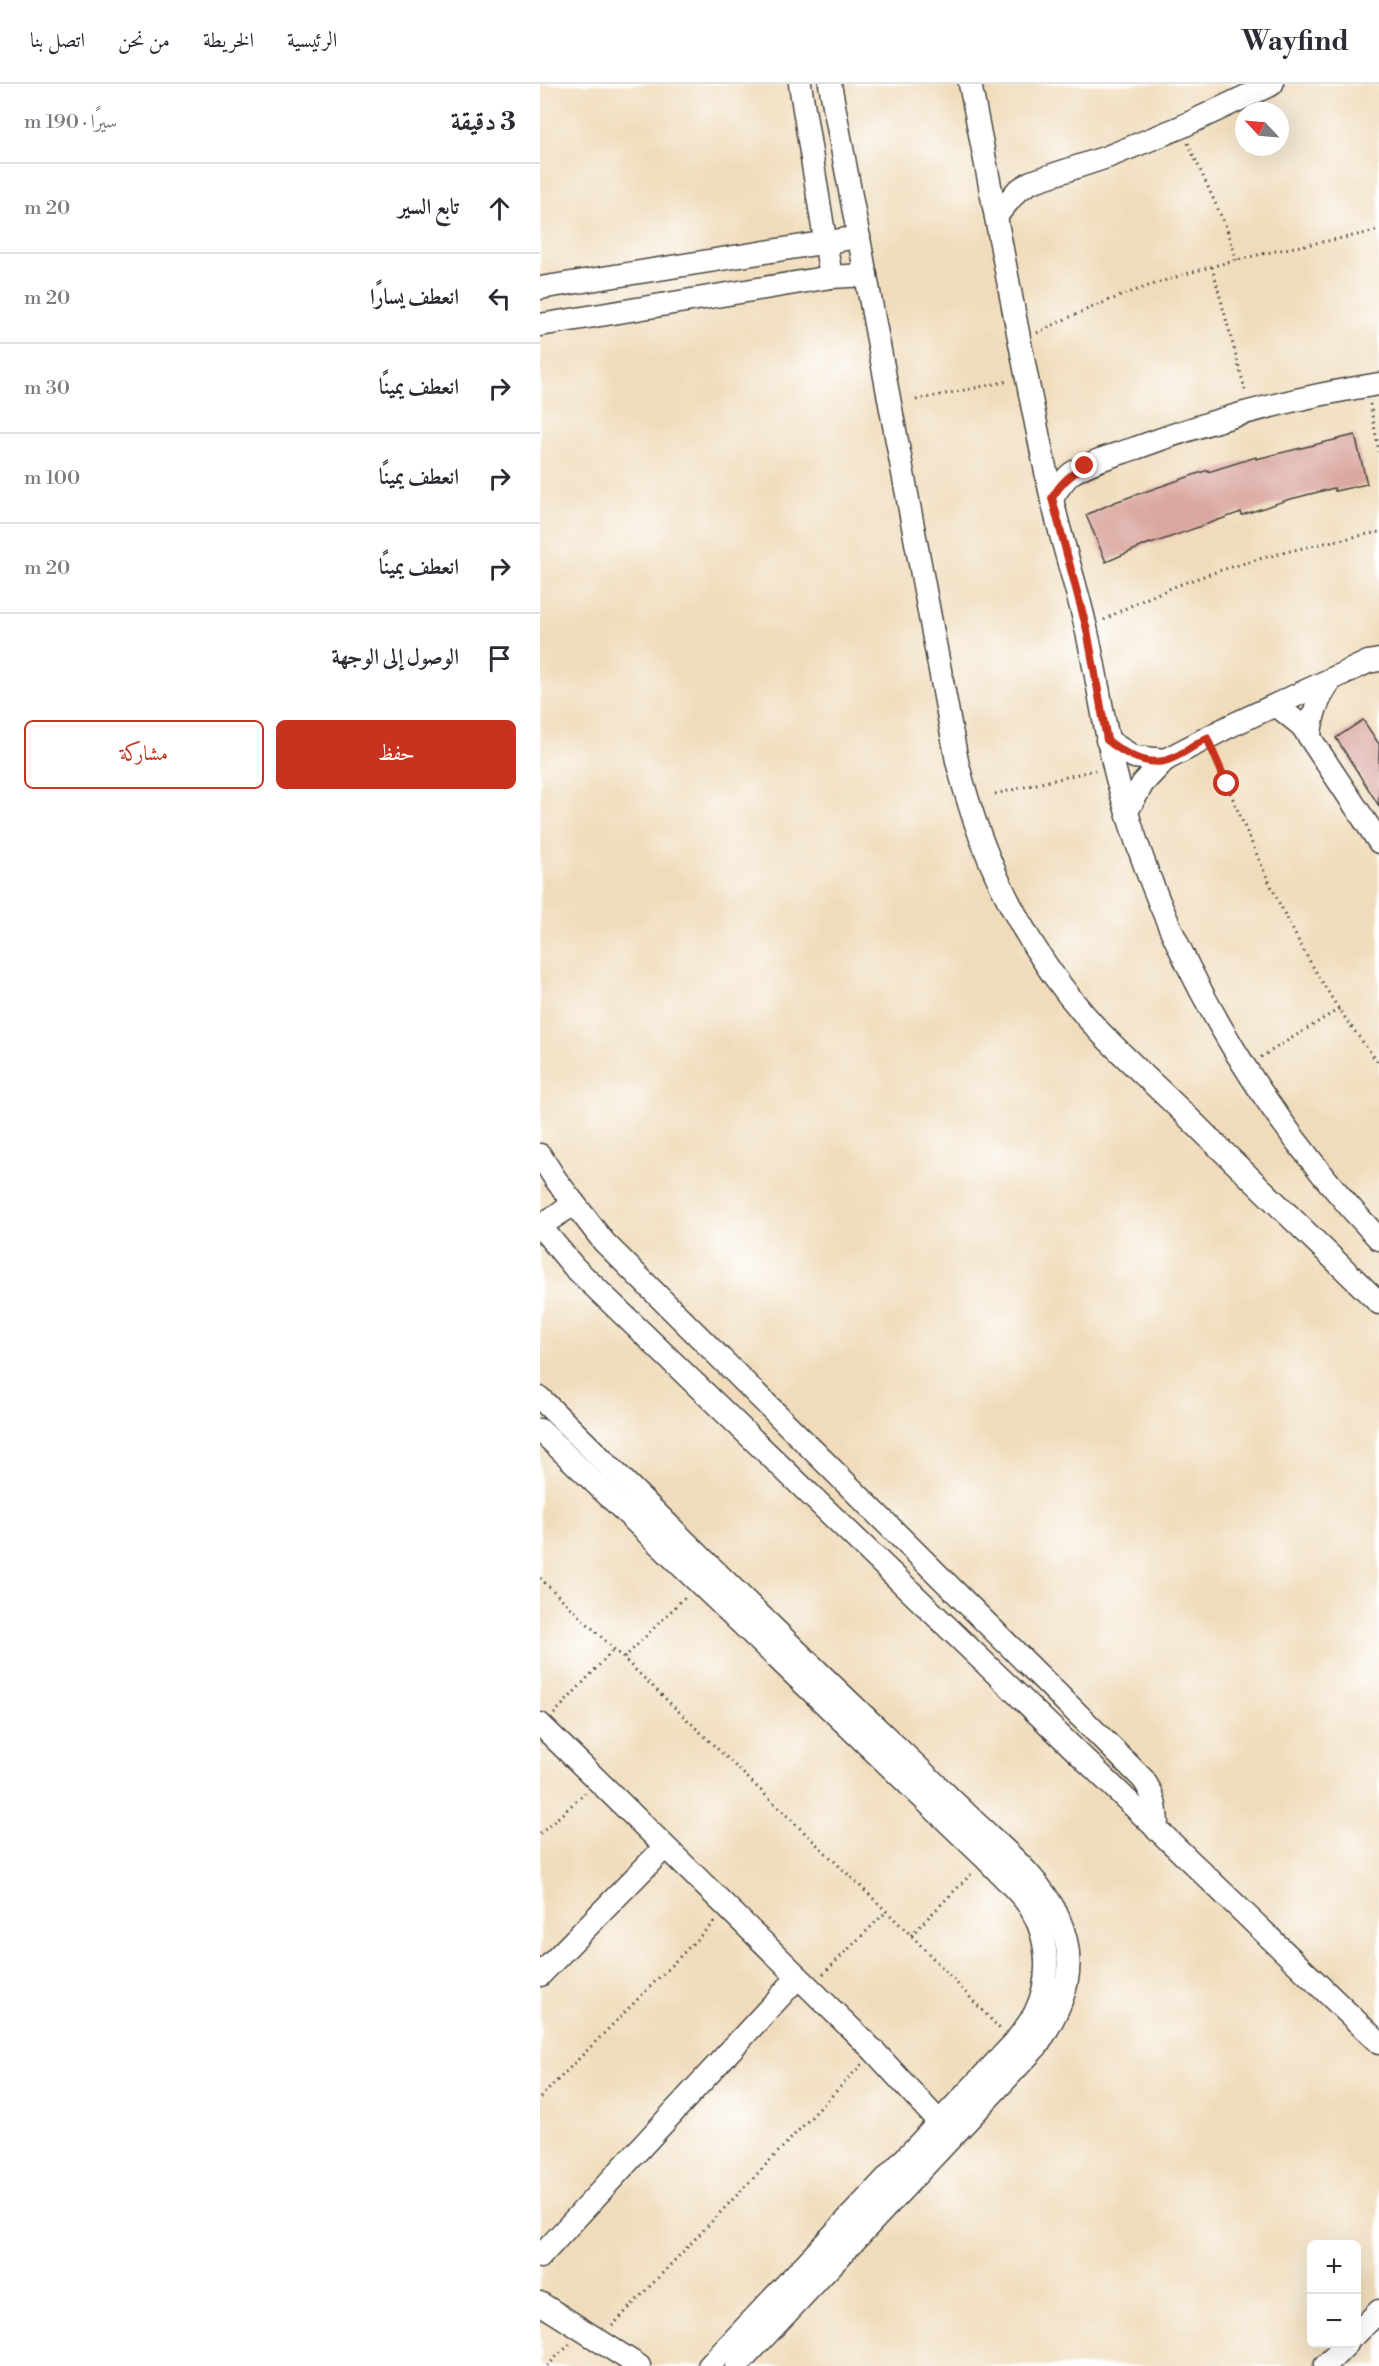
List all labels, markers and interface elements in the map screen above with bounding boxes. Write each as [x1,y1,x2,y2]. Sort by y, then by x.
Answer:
text: Wayfind [1242,24,1349,59]
text: اتصل بنا [30,28,85,54]
text: من نحن [118,28,170,54]
text: الخريطة [203,28,254,54]
text: الرئيسية [287,28,337,54]
north arrow [1235,102,1289,156]
text: 3 دقيقة [451,106,516,138]
text: سيرًا · 190 m [24,110,117,135]
icon: ahead [483,192,516,225]
text: تابع السير [398,194,459,221]
text: 20 m [24,196,70,221]
icon: left [483,282,516,315]
text: انعطف يسارًا [370,284,459,311]
text: 20 m [24,286,70,311]
icon: right [483,372,516,405]
text: انعطف يمينًا [379,374,459,401]
text: 30 m [24,376,70,401]
route end [1071,452,1097,478]
icon: right [483,462,516,495]
text: انعطف يمينًا [379,464,459,491]
text: 100 m [24,466,80,491]
icon: right [483,552,516,585]
text: انعطف يمينًا [379,554,459,581]
text: 20 m [24,556,70,581]
icon: arrive [483,642,516,675]
text: الوصول إلى الوجهة [331,644,459,671]
button: مشاركة [24,720,264,789]
button: حفظ [276,720,516,789]
route start [1213,770,1239,796]
map controls [1307,2240,1361,2348]
button: + [1307,2240,1361,2294]
button: − [1307,2294,1361,2348]

